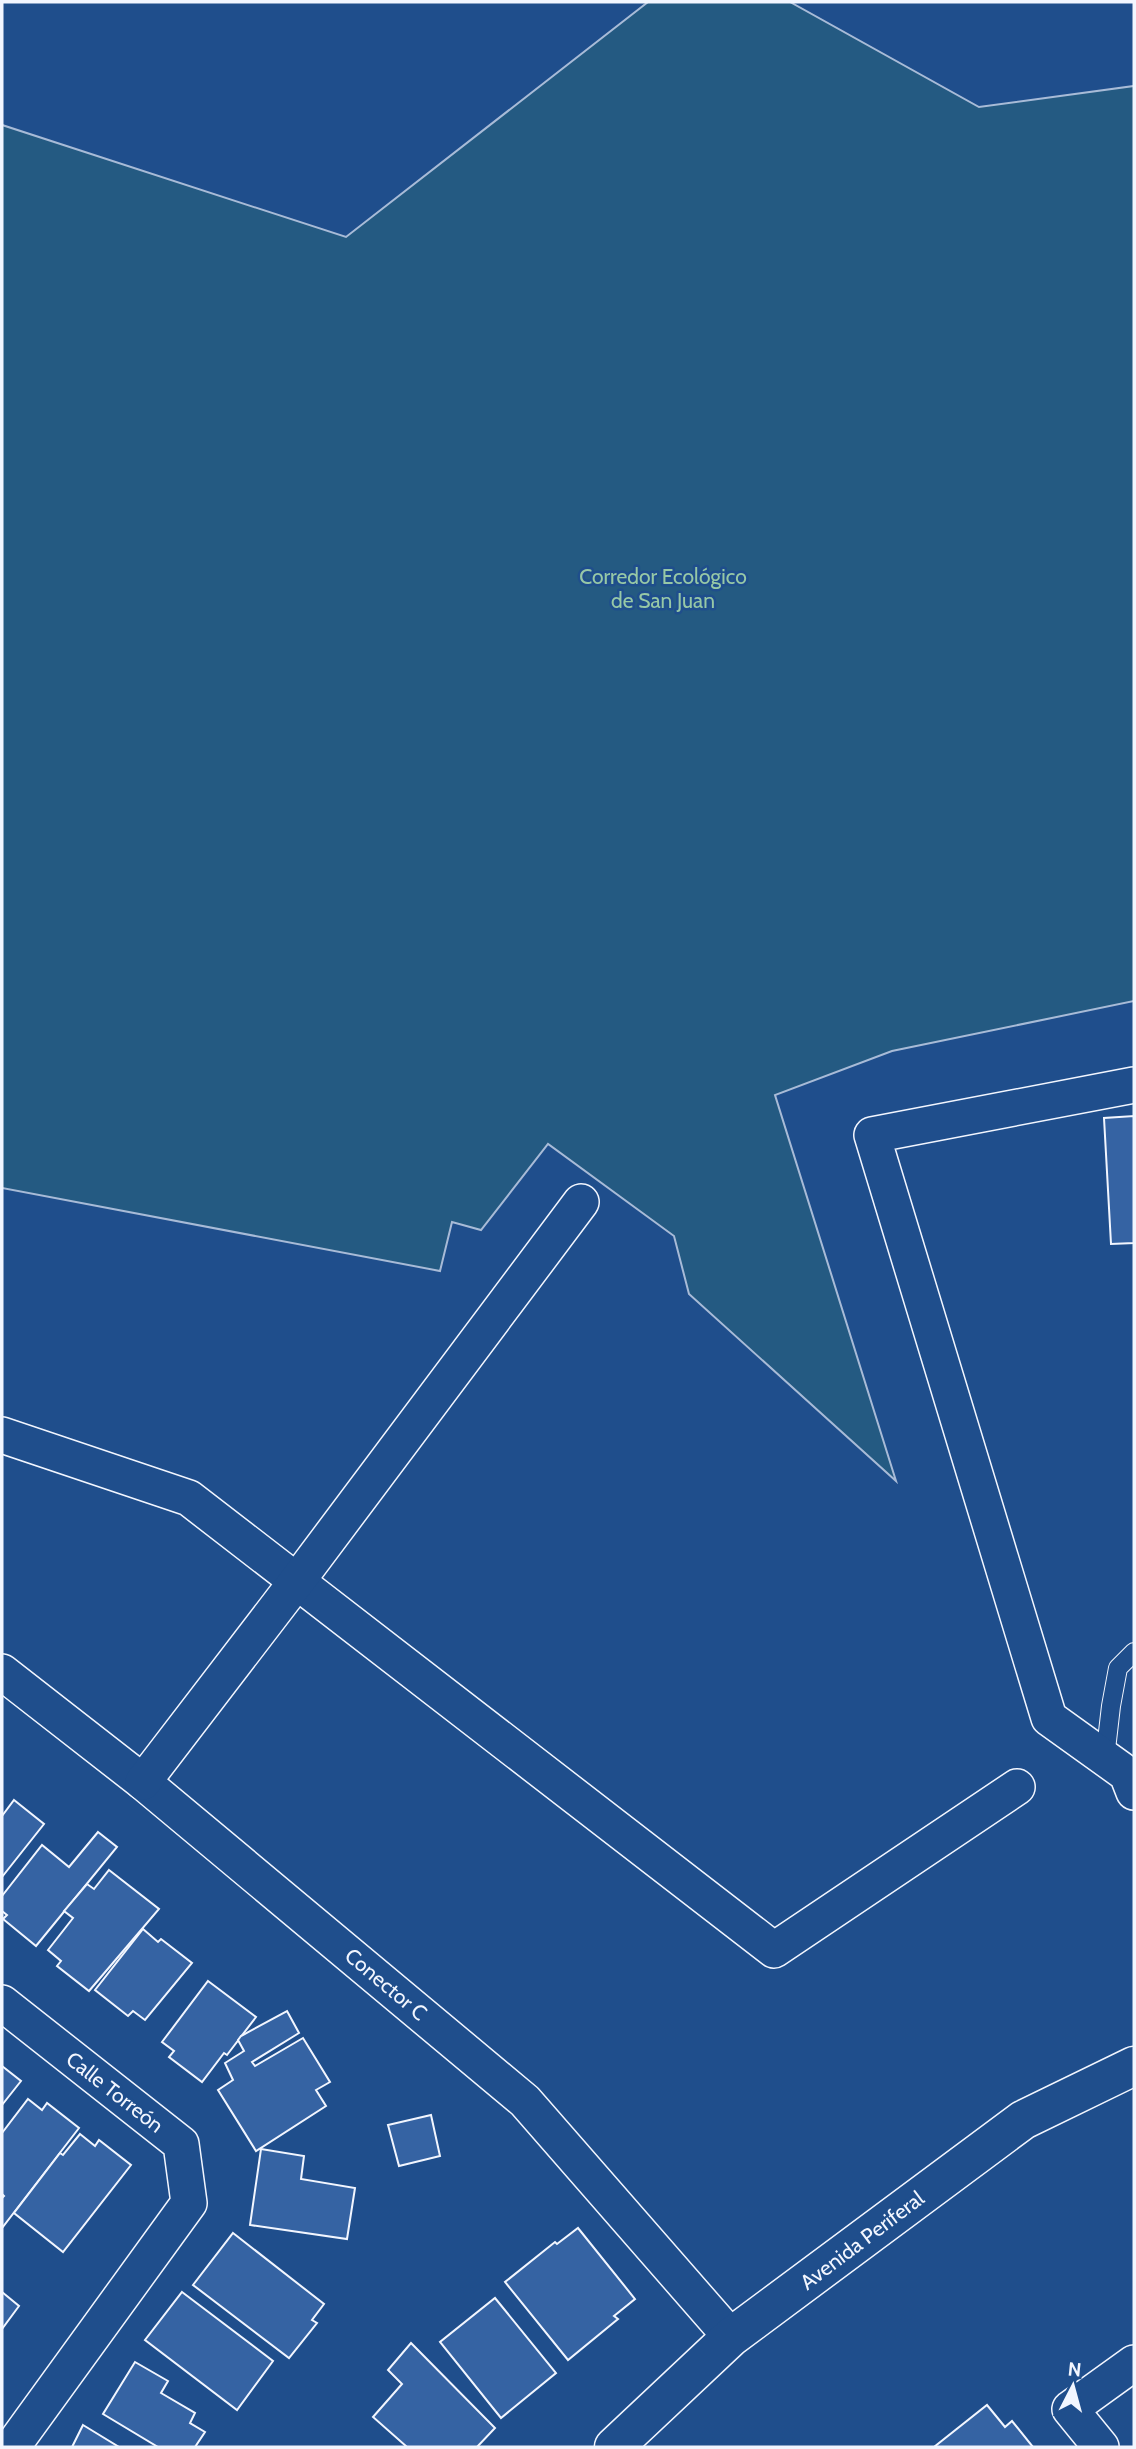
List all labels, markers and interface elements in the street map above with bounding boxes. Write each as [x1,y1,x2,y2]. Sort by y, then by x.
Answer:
park label: Corredor Ecológico de San Juan [579,564,747,613]
street label: Conector C [340,1943,432,2025]
street label: Calle Torreón [61,2046,169,2138]
street label: Avenida Periferal [795,2185,929,2295]
north arrow [1038,2351,1108,2421]
text: N [1067,2357,1083,2382]

